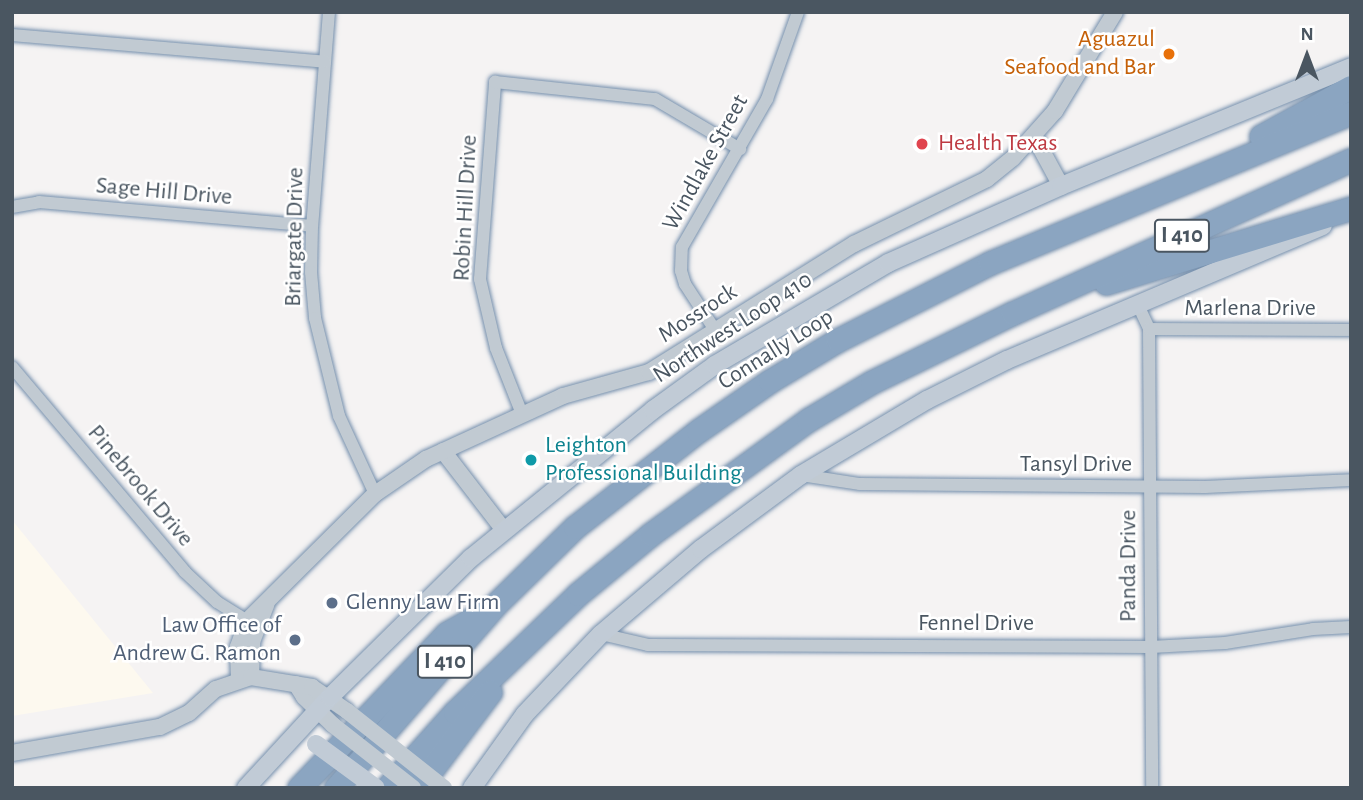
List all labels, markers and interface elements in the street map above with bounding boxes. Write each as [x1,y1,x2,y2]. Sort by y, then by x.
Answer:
north arrow [1272,21,1342,91]
text: N [1300,25,1314,44]
place label: Aguazul Seafood and Bar [1004,26,1155,82]
marker: Aguazul Seafood and Bar [1161,46,1177,62]
street label: Windlake Street [657,90,755,236]
place label: Health Texas [938,130,1057,158]
street label: Robin Hill Drive [448,134,484,282]
marker: Health Texas [912,134,932,154]
street label: Briargate Drive [279,167,311,307]
street label: Sage Hill Drive [95,172,233,212]
road number: I 410 [1152,216,1212,256]
street label: Northwest Loop 410 [648,266,818,390]
street label: Mossrock [653,278,743,350]
street label: Marlena Drive [1184,295,1316,323]
street label: Connally Loop [713,303,839,397]
street label: Pinebrook Drive [81,419,199,553]
place label: Leighton Professional Building [545,432,742,488]
street label: Tansyl Drive [1020,451,1132,479]
marker: Leighton Professional Building [523,452,539,468]
street label: Panda Drive [1115,510,1143,622]
place label: Glenny Law Firm [346,589,500,617]
marker: Glenny Law Firm [324,595,340,611]
street label: Fennel Drive [918,610,1034,638]
place label: Law Office of Andrew G. Ramon [113,612,281,668]
marker: Law Office of Andrew G. Ramon [287,632,303,648]
road number: I 410 [415,642,475,682]

